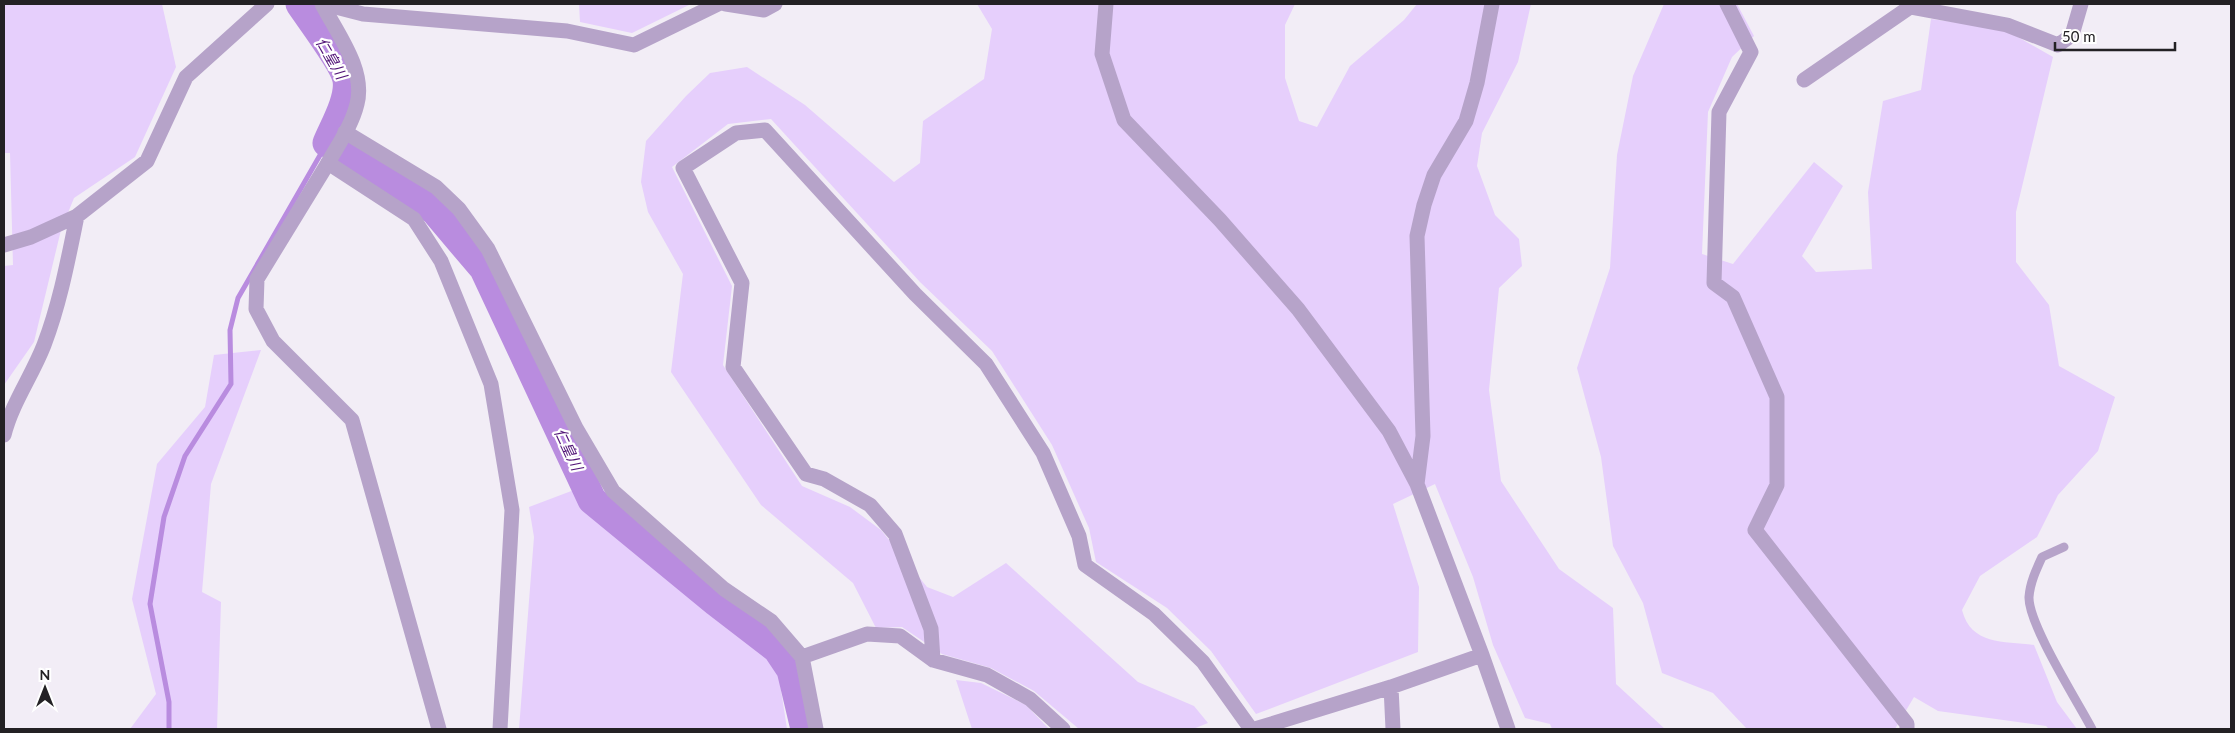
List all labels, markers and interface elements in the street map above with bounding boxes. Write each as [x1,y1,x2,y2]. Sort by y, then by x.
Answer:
scale bar [2055,20,2175,52]
text: 50 m [2062,27,2096,45]
water label: 仁皇川 [313,34,352,84]
water label: 仁皇川 [551,425,588,475]
north arrow [20,663,70,713]
text: N [40,666,50,683]

